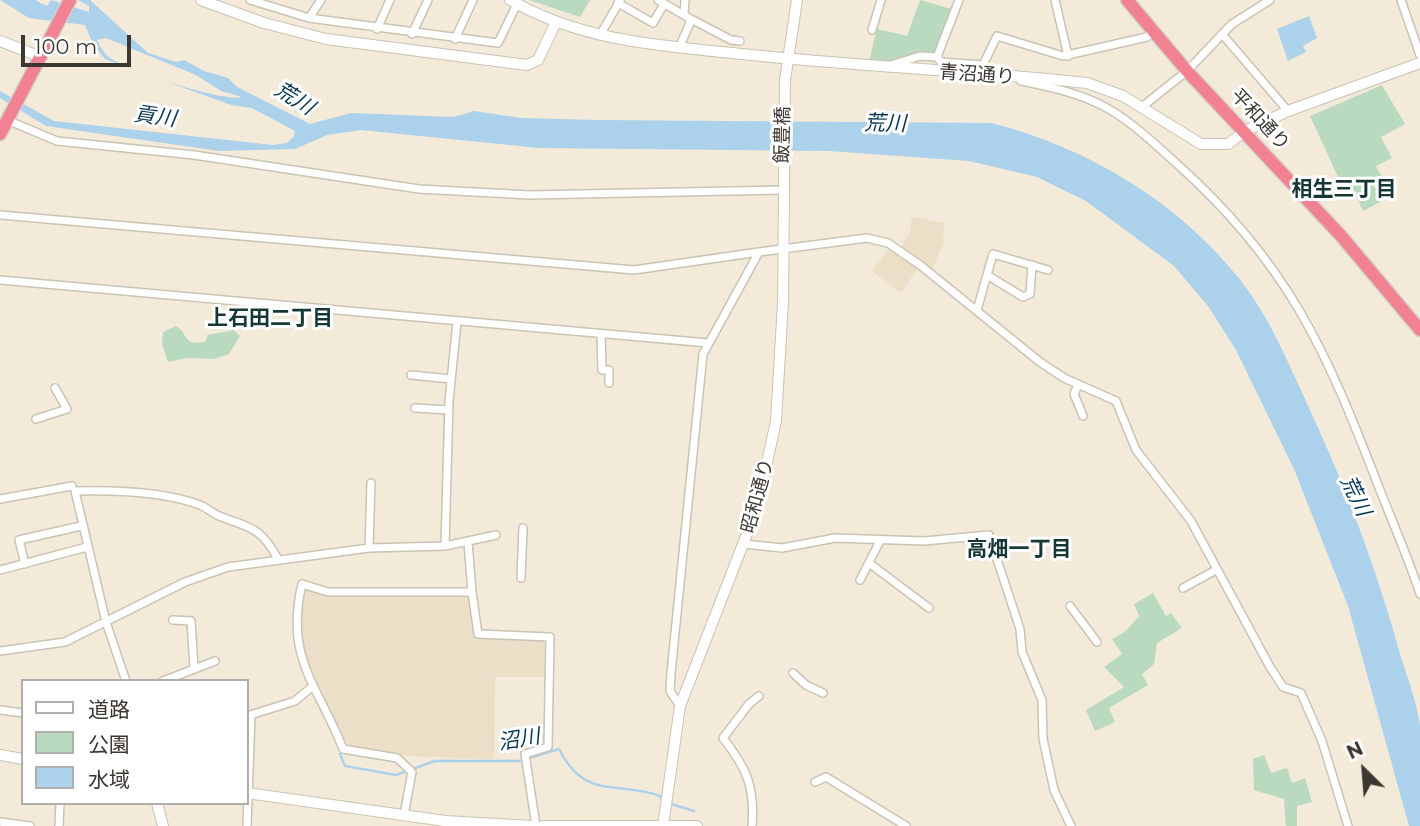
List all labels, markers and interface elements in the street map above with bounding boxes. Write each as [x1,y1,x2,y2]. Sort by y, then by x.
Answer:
scale bar [24,21,135,65]
text: 100 m [34,34,97,59]
street label: 青沼通り [938,61,1016,89]
water label: 荒川 [270,77,318,121]
street label: 平和通り [1226,84,1294,156]
water label: 貢川 [132,102,178,132]
street label: 飯豊橋 [771,106,795,164]
water label: 荒川 [864,111,906,137]
district label: 相生三丁目 [1292,177,1396,203]
district label: 上石田二丁目 [207,306,333,332]
street label: 昭和通り [737,456,779,536]
water label: 荒川 [1334,472,1376,520]
district label: 高畑一丁目 [967,537,1071,563]
legend [21,679,248,805]
text: 道路 [88,697,130,722]
water label: 沼川 [496,724,542,756]
text: 公園 [88,732,130,757]
north arrow [1329,735,1399,805]
text: N [1343,737,1367,764]
text: 水域 [88,767,130,792]

